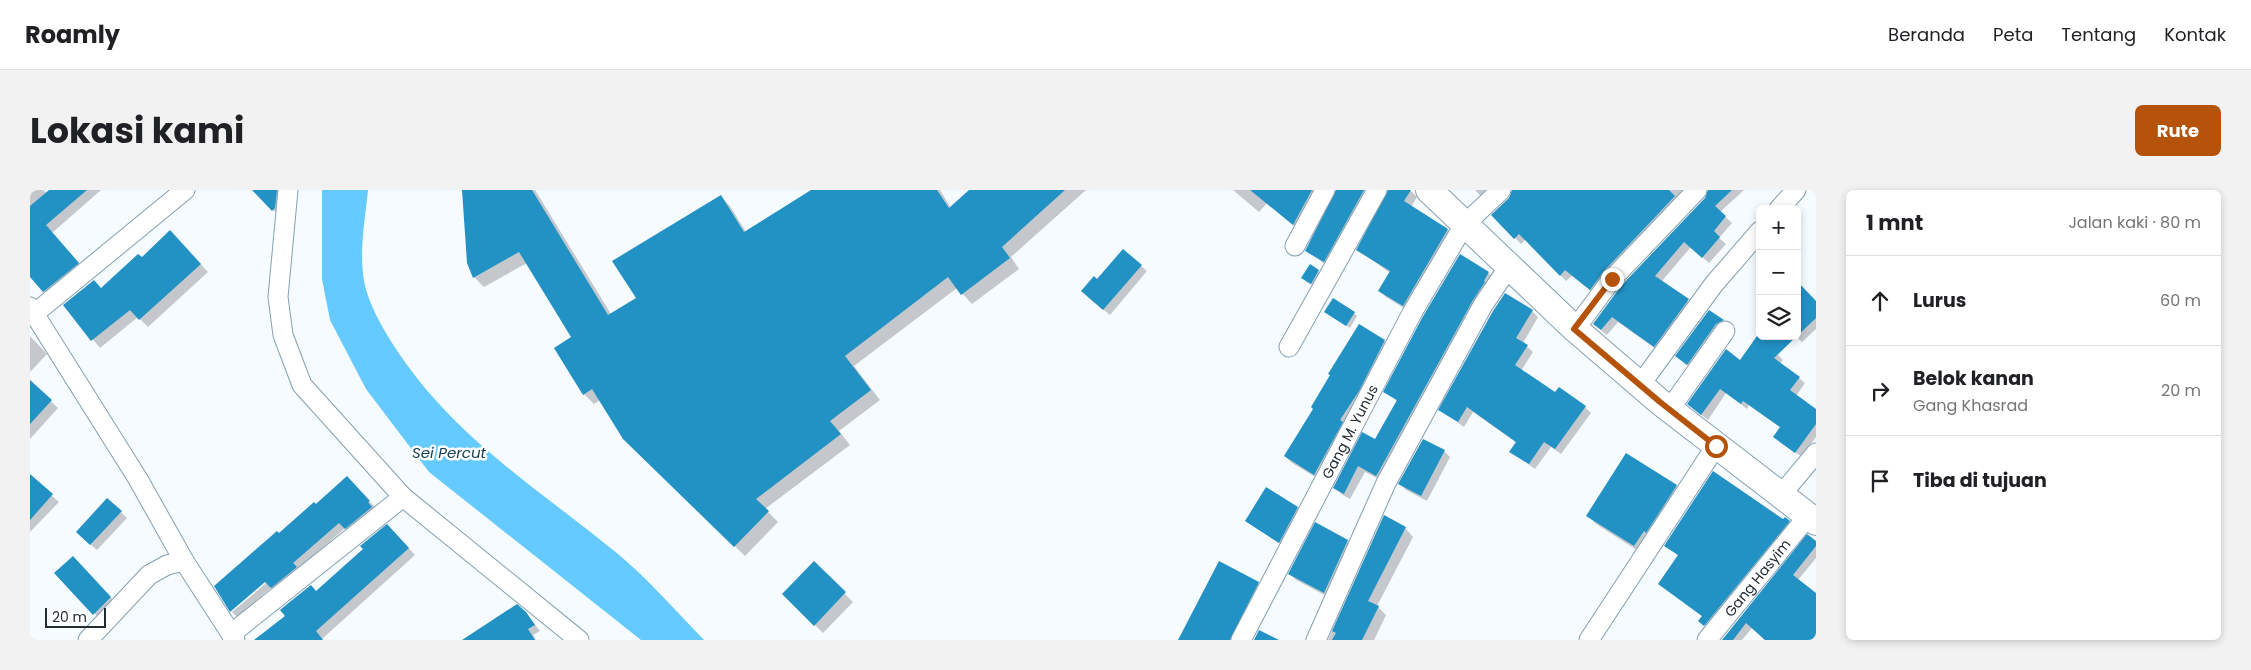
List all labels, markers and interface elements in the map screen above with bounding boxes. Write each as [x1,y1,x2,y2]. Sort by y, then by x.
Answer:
text: Roamly [25,18,120,51]
text: Beranda [1888,22,1965,47]
text: Peta [1993,22,2033,47]
text: Tentang [2061,22,2136,47]
text: Kontak [2164,22,2226,47]
button: Rute [2135,105,2221,156]
text: Lokasi kami [30,106,244,155]
map controls [1756,205,1801,340]
button: + [1756,205,1801,250]
text: 1 mnt [1866,208,1923,237]
text: Jalan kaki · 80 m [2068,211,2201,234]
button: − [1756,250,1801,295]
route end [1601,268,1624,291]
icon: ahead [1866,287,1894,315]
text: Lurus [1913,287,1966,314]
text: 60 m [2160,289,2201,312]
button: layers [1756,295,1801,340]
text: Belok kanan [1913,365,2034,392]
icon: right [1866,377,1894,405]
text: 20 m [2161,379,2201,402]
street label: Gang M. Yunus [1317,381,1383,482]
text: Gang Khasrad [1913,394,2028,417]
route start [1705,435,1728,458]
water label: Sei Percut [412,442,487,463]
icon: arrive [1866,467,1894,495]
text: Tiba di tujuan [1913,467,2047,494]
street label: Gang Hasyim [1720,535,1795,621]
scale bar [45,605,106,628]
text: 20 m [52,607,87,627]

